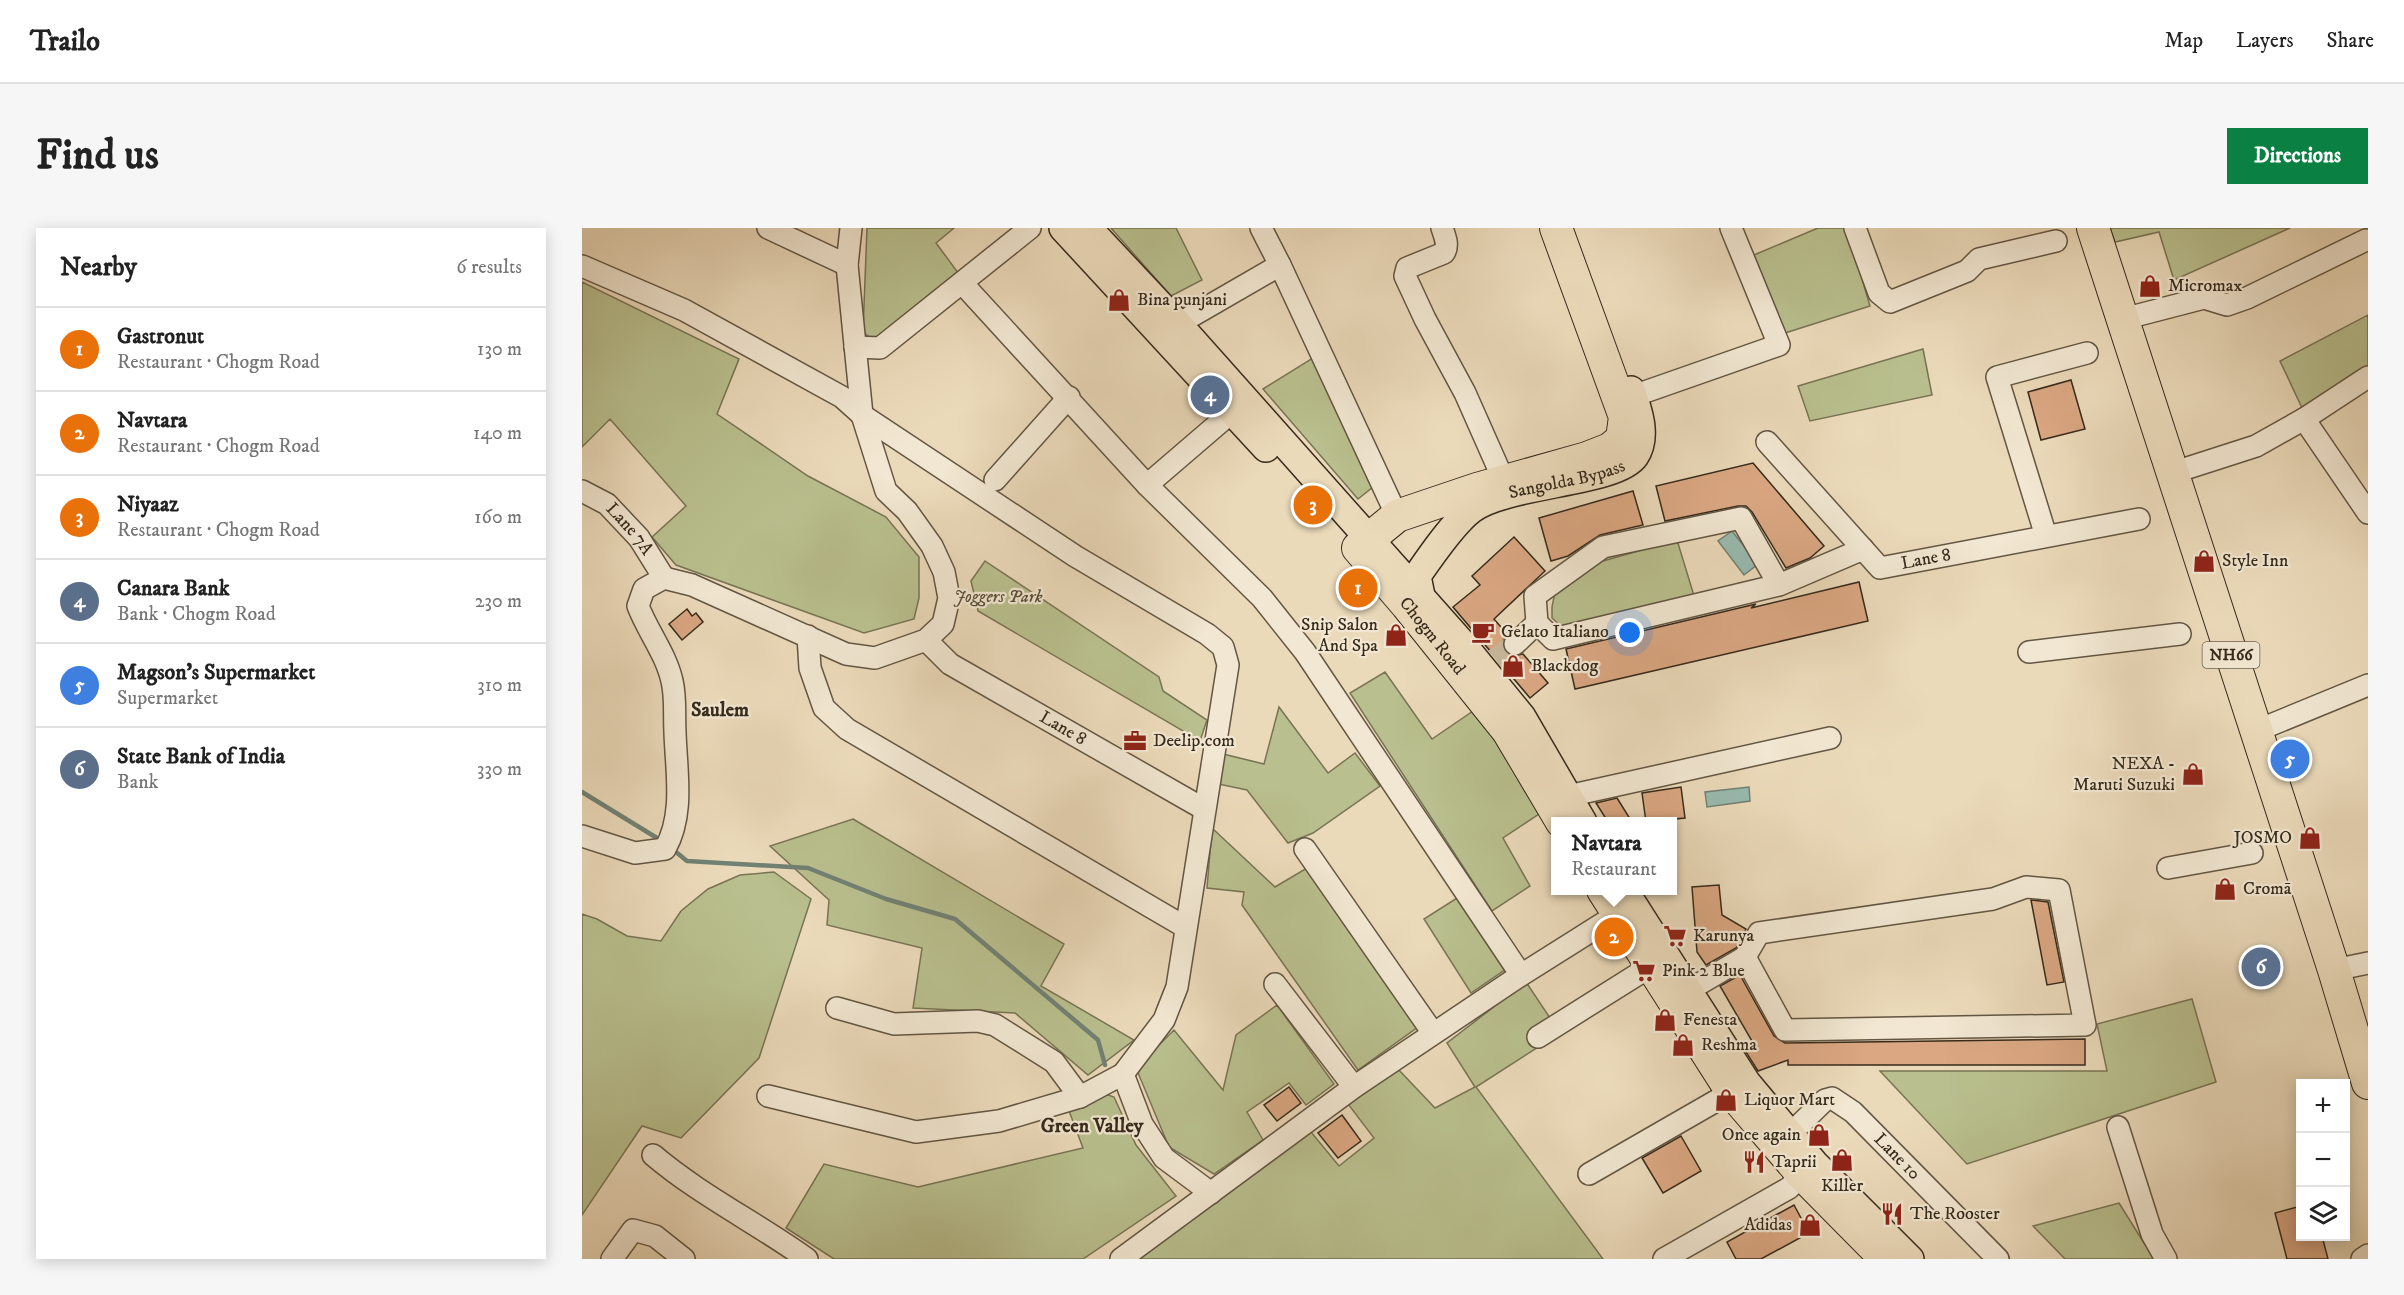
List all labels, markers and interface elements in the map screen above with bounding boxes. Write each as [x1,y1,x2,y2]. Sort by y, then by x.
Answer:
text: Trailo [30,24,100,59]
text: Map [2164,28,2203,54]
text: Layers [2236,28,2294,54]
text: Share [2327,28,2374,54]
button: Directions [2227,128,2368,184]
text: Find us [36,130,159,182]
text: Nearby [60,251,137,284]
text: 6 results [456,255,522,280]
shop icon: Micromax [2137,273,2163,299]
place label: Micromax [2168,275,2242,297]
shop icon: Bina punjani [1106,287,1132,313]
place label: Bina punjani [1137,289,1227,311]
text: Gastronut [117,323,204,350]
text: 1 [76,337,83,362]
text: 130 m [477,337,522,362]
text: Restaurant · Chogm Road [117,350,320,375]
pin: 4 [1190,372,1230,418]
text: Navtara [117,407,187,434]
text: 2 [75,421,84,446]
text: 140 m [473,421,522,446]
text: Restaurant · Chogm Road [117,434,320,459]
street label: Sangolda Bypass [1506,455,1629,504]
pin: 3 [1294,482,1332,528]
text: Niyaaz [117,491,179,518]
street label: Lane 7A [601,498,658,560]
text: 3 [76,505,83,530]
text: 160 m [474,505,522,530]
text: Restaurant · Chogm Road [117,518,320,543]
street label: Lane 8 [1899,544,1953,575]
shop icon: Style Inn [2191,548,2217,574]
place label: Style Inn [2222,550,2289,572]
pin: 1 [1338,566,1378,610]
text: Canara Bank [117,575,230,602]
park label: Joggers Park [953,586,1043,608]
text: 4 [74,589,85,614]
text: 230 m [475,589,522,614]
street label: Chogm Road [1394,593,1470,680]
text: Bank · Chogm Road [117,602,276,627]
place label: Snip Salon And Spa [1301,614,1379,657]
your location [1615,618,1644,647]
cafe icon: Gelato Italiano [1470,619,1496,645]
place label: Gelato Italiano [1501,621,1609,643]
shop icon: Snip Salon And Spa [1383,622,1409,648]
road number: NH66 [2202,642,2260,668]
shop icon: Blackdog [1500,653,1526,679]
place label: Blackdog [1531,655,1599,677]
text: Magson's Supermarket [117,659,315,686]
text: 5 [75,673,84,698]
text: 310 m [477,673,522,698]
text: Supermarket [117,686,218,711]
district label: Saulem [691,698,749,723]
street label: Lane 8 [1036,706,1090,751]
office icon: Deelip.com [1122,728,1148,754]
place label: Deelip.com [1153,730,1235,752]
pin: 5 [2270,736,2310,782]
text: State Bank of India [117,743,285,770]
place label: NEXA - Maruti Suzuki [2073,753,2175,796]
text: 6 [74,757,85,782]
text: 330 m [477,757,522,782]
shop icon: NEXA - Maruti Suzuki [2180,761,2206,787]
text: Bank [117,770,159,795]
popup [1551,817,1677,895]
shop icon: JOSMO [2297,825,2323,851]
place label: JOSMO [2232,827,2292,849]
text: Navtara [1571,830,1642,857]
text: Restaurant [1571,857,1657,882]
shop icon: Cromā [2212,876,2238,902]
place label: Cromā [2243,878,2292,900]
pin: 2 [1594,914,1634,960]
supermarket icon: Karunya [1662,923,1688,949]
place label: Karunya [1693,925,1755,947]
pin: 6 [2242,944,2280,990]
supermarket icon: Pink 2 Blue [1631,958,1657,984]
place label: Pink 2 Blue [1662,960,1745,982]
shop icon: Fenesta [1652,1007,1678,1033]
place label: Fenesta [1683,1009,1738,1031]
shop icon: Reshma [1670,1032,1696,1058]
place label: Reshma [1701,1034,1757,1056]
map controls [2296,1079,2350,1241]
button: + [2296,1079,2350,1133]
shop icon: Liquor Mart [1713,1087,1739,1113]
place label: Liquor Mart [1744,1089,1835,1111]
district label: Green Valley [1041,1114,1144,1139]
shop icon: Once again [1806,1122,1832,1148]
place label: Once again [1722,1124,1802,1146]
street label: Lane 10 [1869,1128,1925,1185]
button: − [2296,1133,2350,1187]
shop icon: Killer [1829,1147,1855,1173]
restaurant icon: Taprii [1741,1149,1767,1175]
place label: Taprii [1772,1151,1817,1173]
place label: Killer [1821,1175,1863,1197]
button: layers [2296,1187,2350,1241]
restaurant icon: The Rooster [1879,1201,1905,1227]
place label: The Rooster [1910,1203,2000,1225]
shop icon: Adidas [1797,1212,1823,1238]
place label: Adidas [1744,1214,1792,1236]

